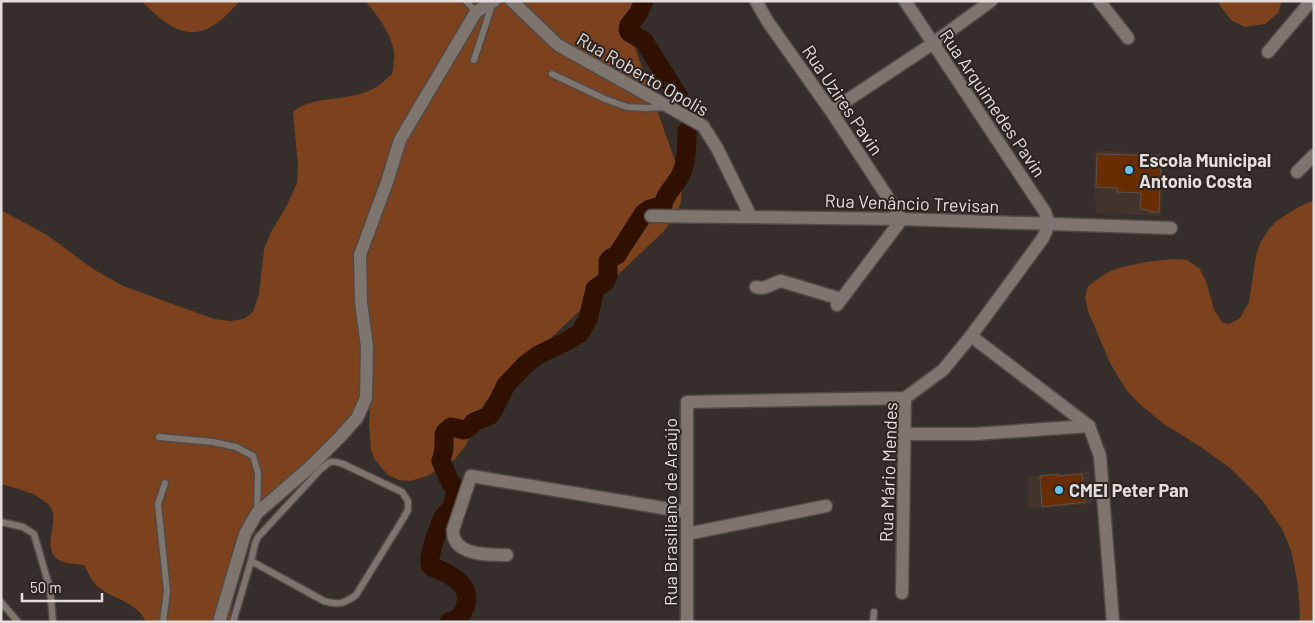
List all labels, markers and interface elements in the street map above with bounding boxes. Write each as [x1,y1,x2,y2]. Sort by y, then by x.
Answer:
street label: Rua Arquimedes Pavin [935,25,1051,181]
street label: Rua Roberto Opolis [573,27,713,121]
street label: Rua Uzires Pavin [798,41,888,159]
place label: Escola Municipal Antonio Costa [1139,149,1271,192]
marker: Escola Municipal Antonio Costa [1123,164,1135,176]
street label: Rua Venâncio Trevisan [824,189,1000,217]
street label: Rua Mário Mendes [875,402,901,542]
street label: Rua Brasiliano de Araújo [659,418,681,606]
place label: CMEI Peter Pan [1069,479,1189,501]
marker: CMEI Peter Pan [1053,484,1065,496]
scale bar [22,570,102,602]
text: 50 m [30,578,62,596]

